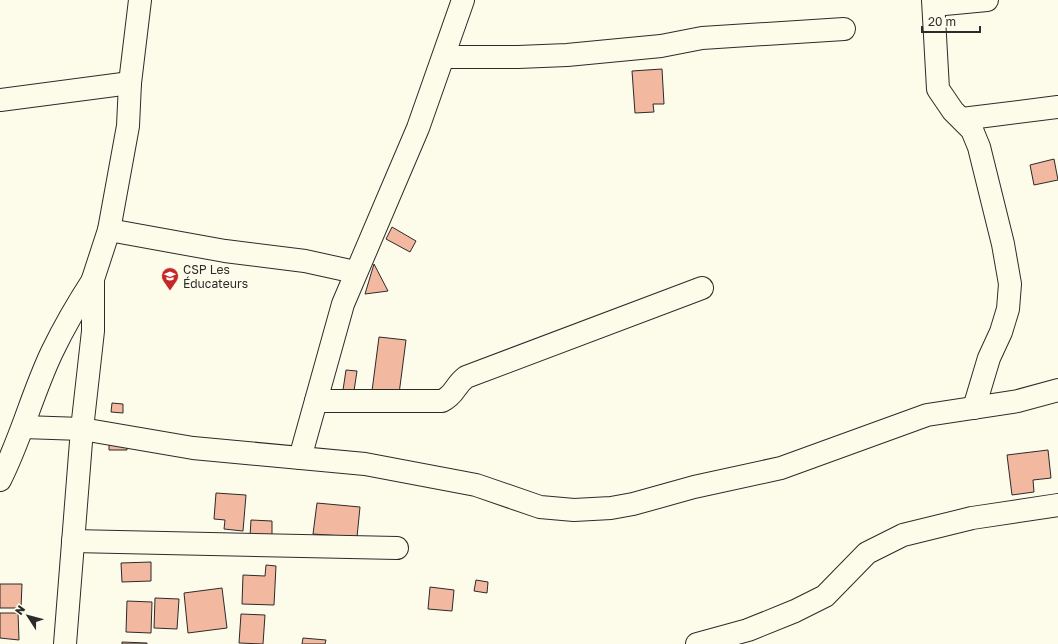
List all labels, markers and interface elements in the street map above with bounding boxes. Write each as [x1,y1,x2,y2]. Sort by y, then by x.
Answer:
scale bar [922,8,980,34]
text: 20 m [928,14,956,29]
place label: CSP Les Éducateurs [183,262,248,291]
school or university icon: CSP Les Éducateurs [160,266,180,291]
north arrow [8,596,48,636]
text: N [12,603,27,617]

